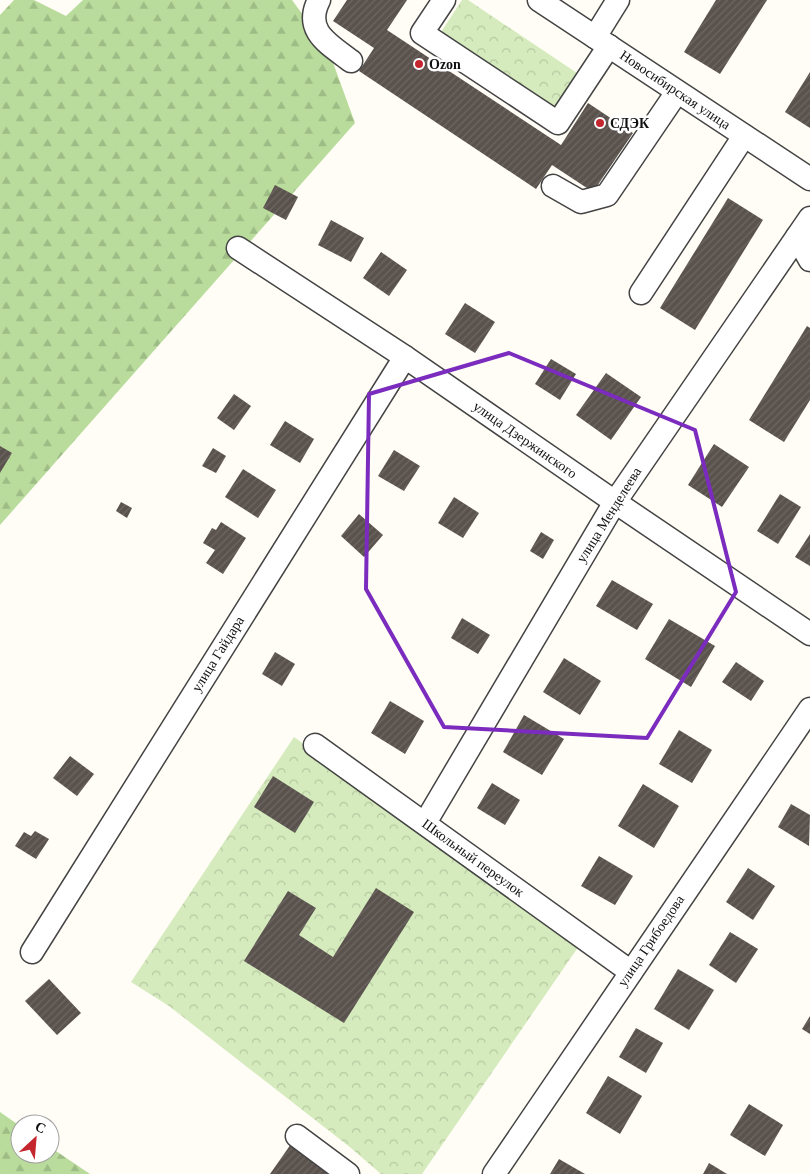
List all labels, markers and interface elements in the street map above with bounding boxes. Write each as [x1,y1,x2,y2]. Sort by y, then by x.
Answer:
street label: Новосибирская улица [617,47,734,133]
place label: Ozon [429,57,461,72]
marker: Ozon [413,58,425,70]
place label: СДЭК [610,116,650,131]
marker: СДЭК [594,117,606,129]
street label: улица Дзержинского [470,399,580,481]
street label: улица Менделеева [574,464,645,565]
street label: улица Гайдара [189,613,248,694]
street label: Школьный переулок [419,816,527,900]
street label: улица Грибоедова [615,892,688,989]
north arrow [10,1114,60,1164]
text: С [33,1119,48,1137]

